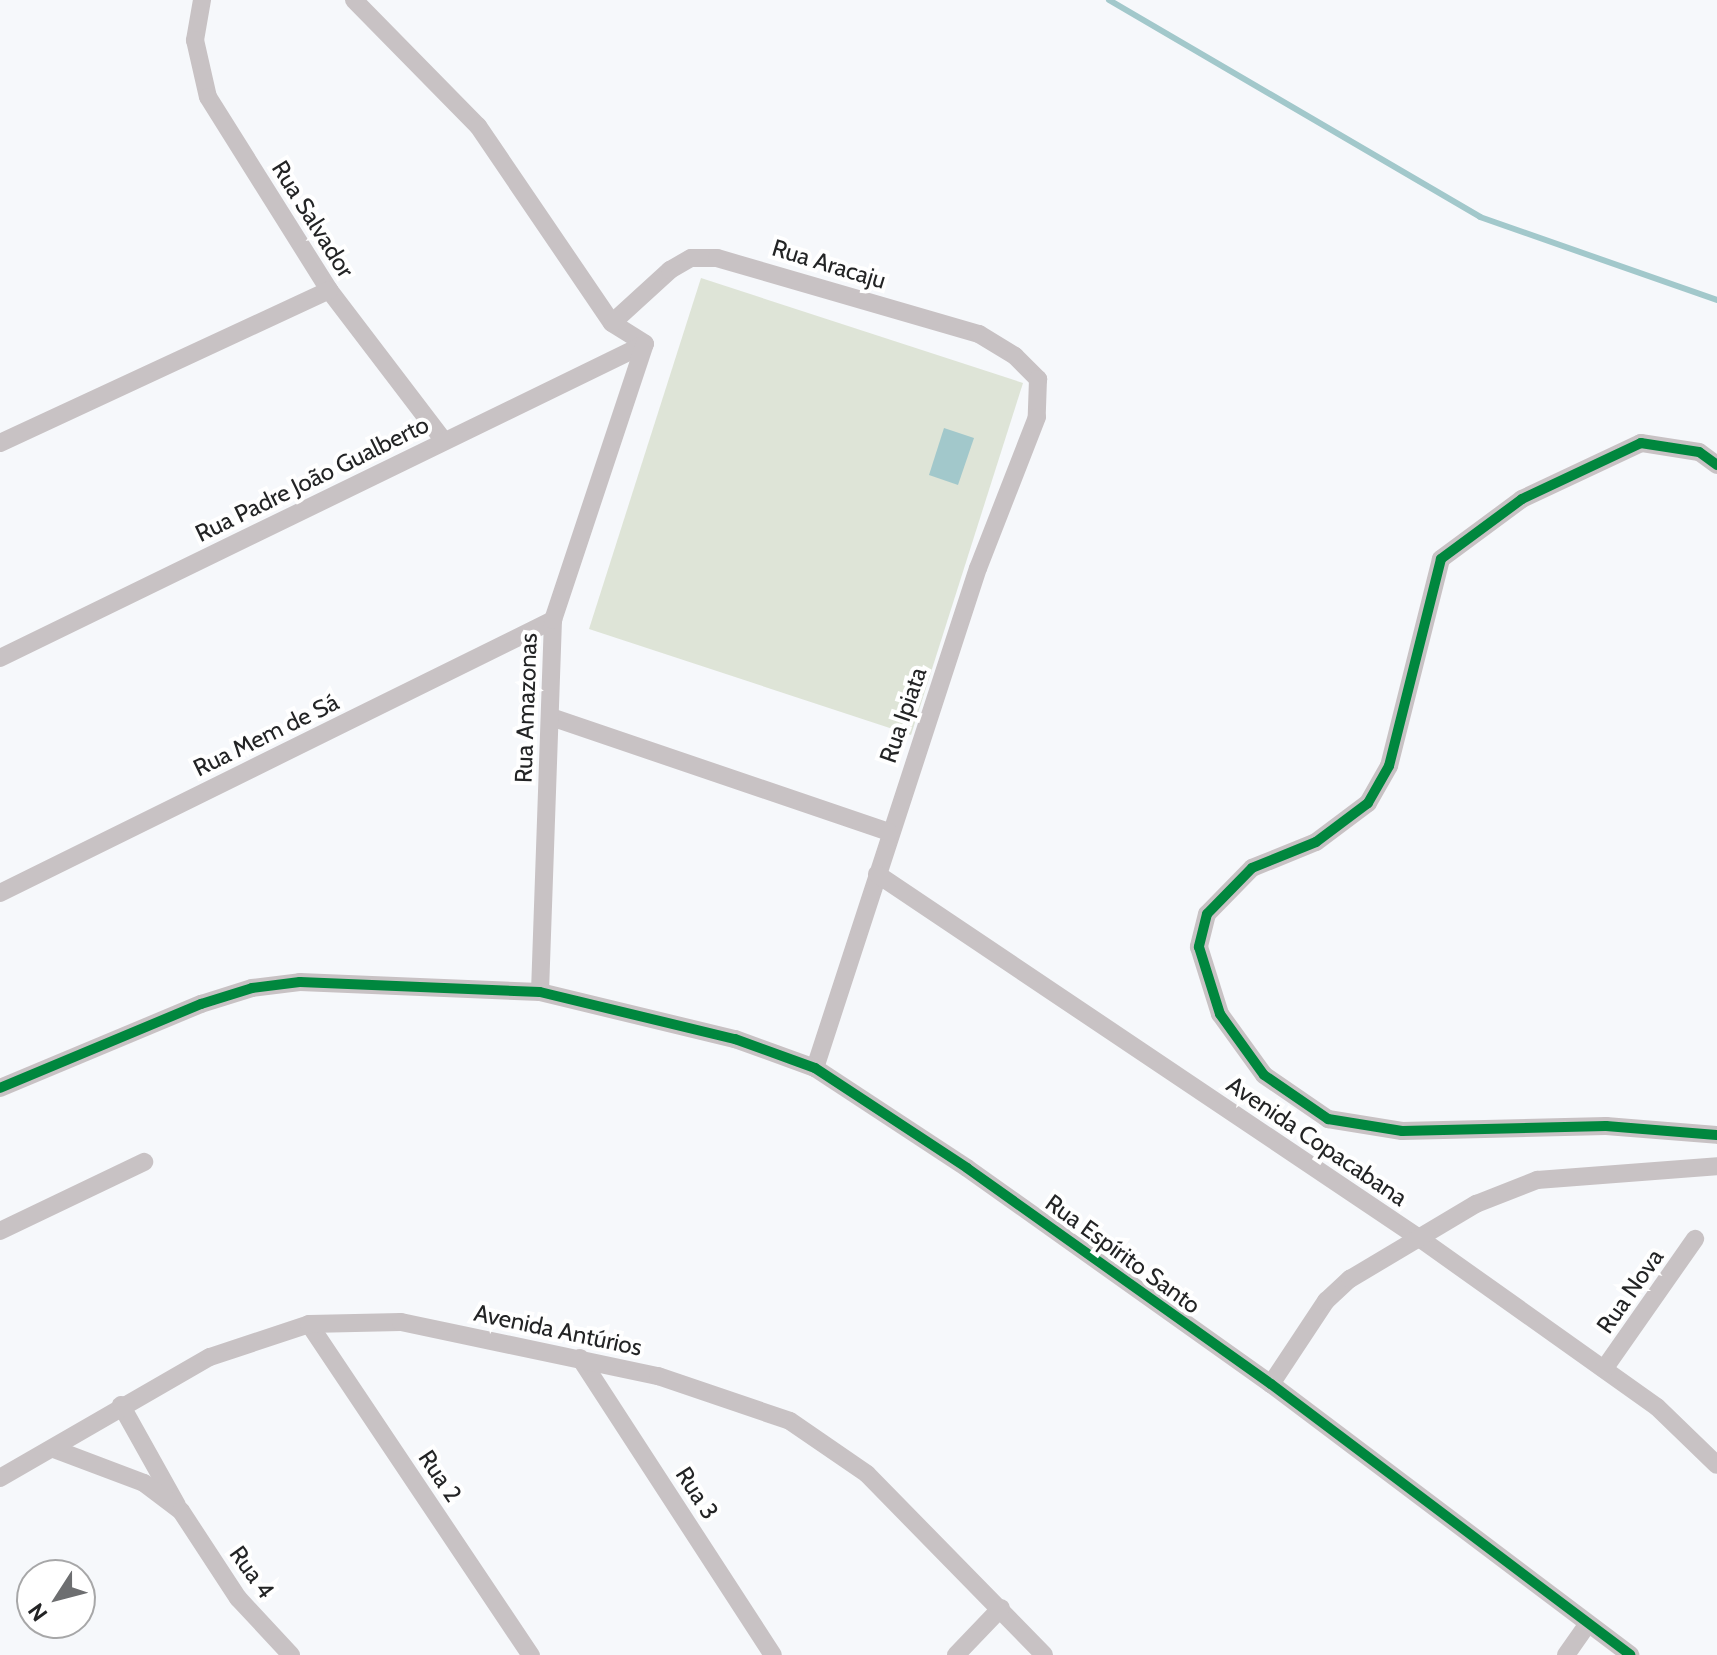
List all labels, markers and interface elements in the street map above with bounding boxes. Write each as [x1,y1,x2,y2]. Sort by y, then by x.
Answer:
street label: Rua Salvador [266,155,360,283]
street label: Rua Aracaju [769,233,889,295]
street label: Rua Padre João Gualberto [191,410,433,548]
street label: Rua Amazonas [509,632,543,784]
street label: Rua Ipiata [873,664,933,766]
street label: Rua Mem de Sá [189,687,343,783]
street label: Avenida Copacabana [1221,1070,1413,1212]
street label: Rua Espírito Santo [1040,1188,1206,1320]
street label: Rua Nova [1591,1243,1669,1339]
street label: Avenida Antúrios [471,1298,645,1362]
street label: Rua 2 [412,1445,468,1507]
street label: Rua 3 [669,1461,725,1525]
street label: Rua 4 [223,1540,281,1604]
north arrow [16,1559,96,1639]
text: N [22,1598,53,1626]

